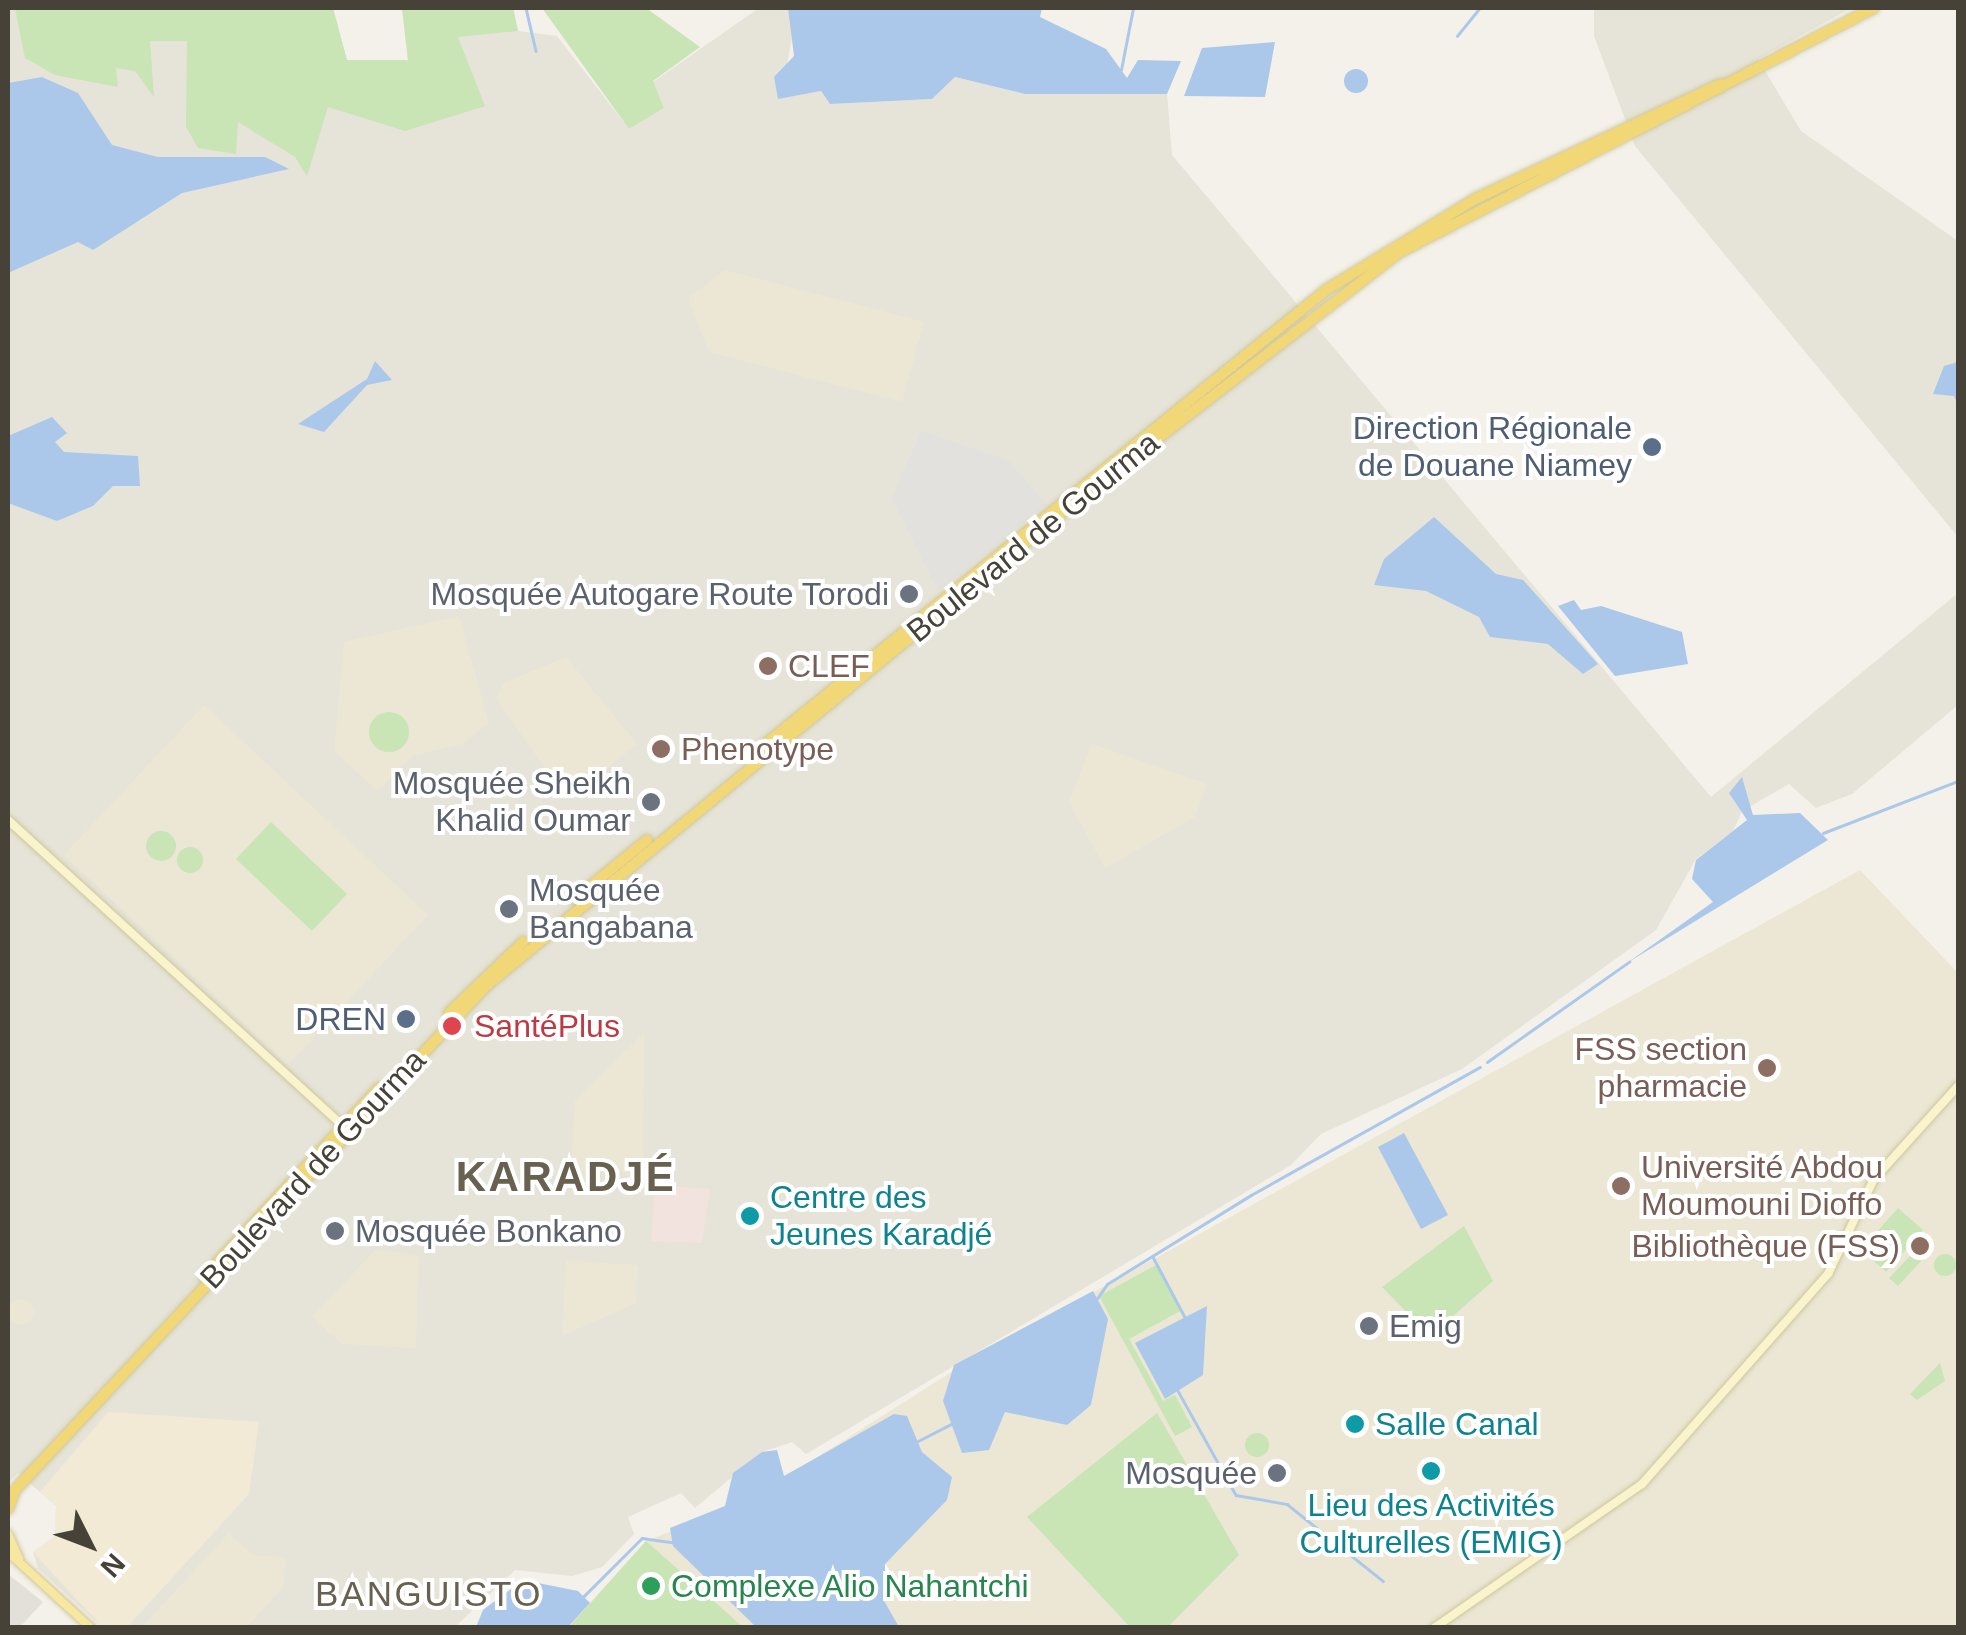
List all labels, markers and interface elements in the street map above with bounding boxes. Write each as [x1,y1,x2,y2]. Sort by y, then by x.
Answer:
place label: Direction Régionale de Douane Niamey [1353,410,1632,485]
street label: Boulevard de Gourma [899,424,1167,650]
marker: Direction Régionale de Douane Niamey [1641,436,1663,458]
place label: Mosquée Autogare Route Torodi [428,575,889,613]
marker: Mosquée Autogare Route Torodi [898,583,920,605]
place label: CLEF [788,647,870,685]
marker: CLEF [757,655,779,677]
place label: Phenotype [681,730,834,768]
marker: Phenotype [650,738,672,760]
place label: Mosquée Sheikh Khalid Oumar [393,765,631,840]
marker: Mosquée Sheikh Khalid Oumar [640,791,662,813]
place label: Mosquée Bangabana [529,872,693,947]
marker: Mosquée Bangabana [498,898,520,920]
place label: DREN [295,1000,386,1038]
place label: SantéPlus [474,1007,620,1045]
marker: DREN [395,1008,417,1030]
marker: SantéPlus [439,1013,465,1039]
place label: FSS section pharmacie [1574,1031,1747,1106]
street label: Boulevard de Gourma [192,1041,434,1297]
marker: FSS section pharmacie [1756,1057,1778,1079]
place label: Université Abdou Moumouni Dioffo [1641,1149,1885,1224]
district label: KARADJÉ [456,1152,676,1202]
marker: Université Abdou Moumouni Dioffo [1610,1175,1632,1197]
place label: Centre des Jeunes Karadjé [770,1179,992,1254]
marker: Centre des Jeunes Karadjé [739,1205,761,1227]
place label: Mosquée Bonkano [355,1212,622,1250]
marker: Mosquée Bonkano [324,1220,346,1242]
place label: Bibliothèque (FSS) [1631,1227,1900,1265]
marker: Bibliothèque (FSS) [1909,1235,1931,1257]
place label: Emig [1389,1307,1462,1345]
marker: Emig [1358,1315,1380,1337]
place label: Salle Canal [1375,1405,1539,1443]
marker: Salle Canal [1344,1413,1366,1435]
place label: Mosquée [1125,1454,1257,1492]
marker: Lieu des Activités Culturelles (EMIG) [1420,1460,1442,1482]
marker: Mosquée [1266,1462,1288,1484]
place label: Lieu des Activités Culturelles (EMIG) [1299,1487,1563,1562]
north arrow [40,1495,140,1595]
text: N [94,1548,131,1583]
place label: Complexe Alio Nahantchi [671,1567,1030,1605]
district label: BANGUISTO [315,1573,543,1615]
marker: Complexe Alio Nahantchi [640,1575,662,1597]

